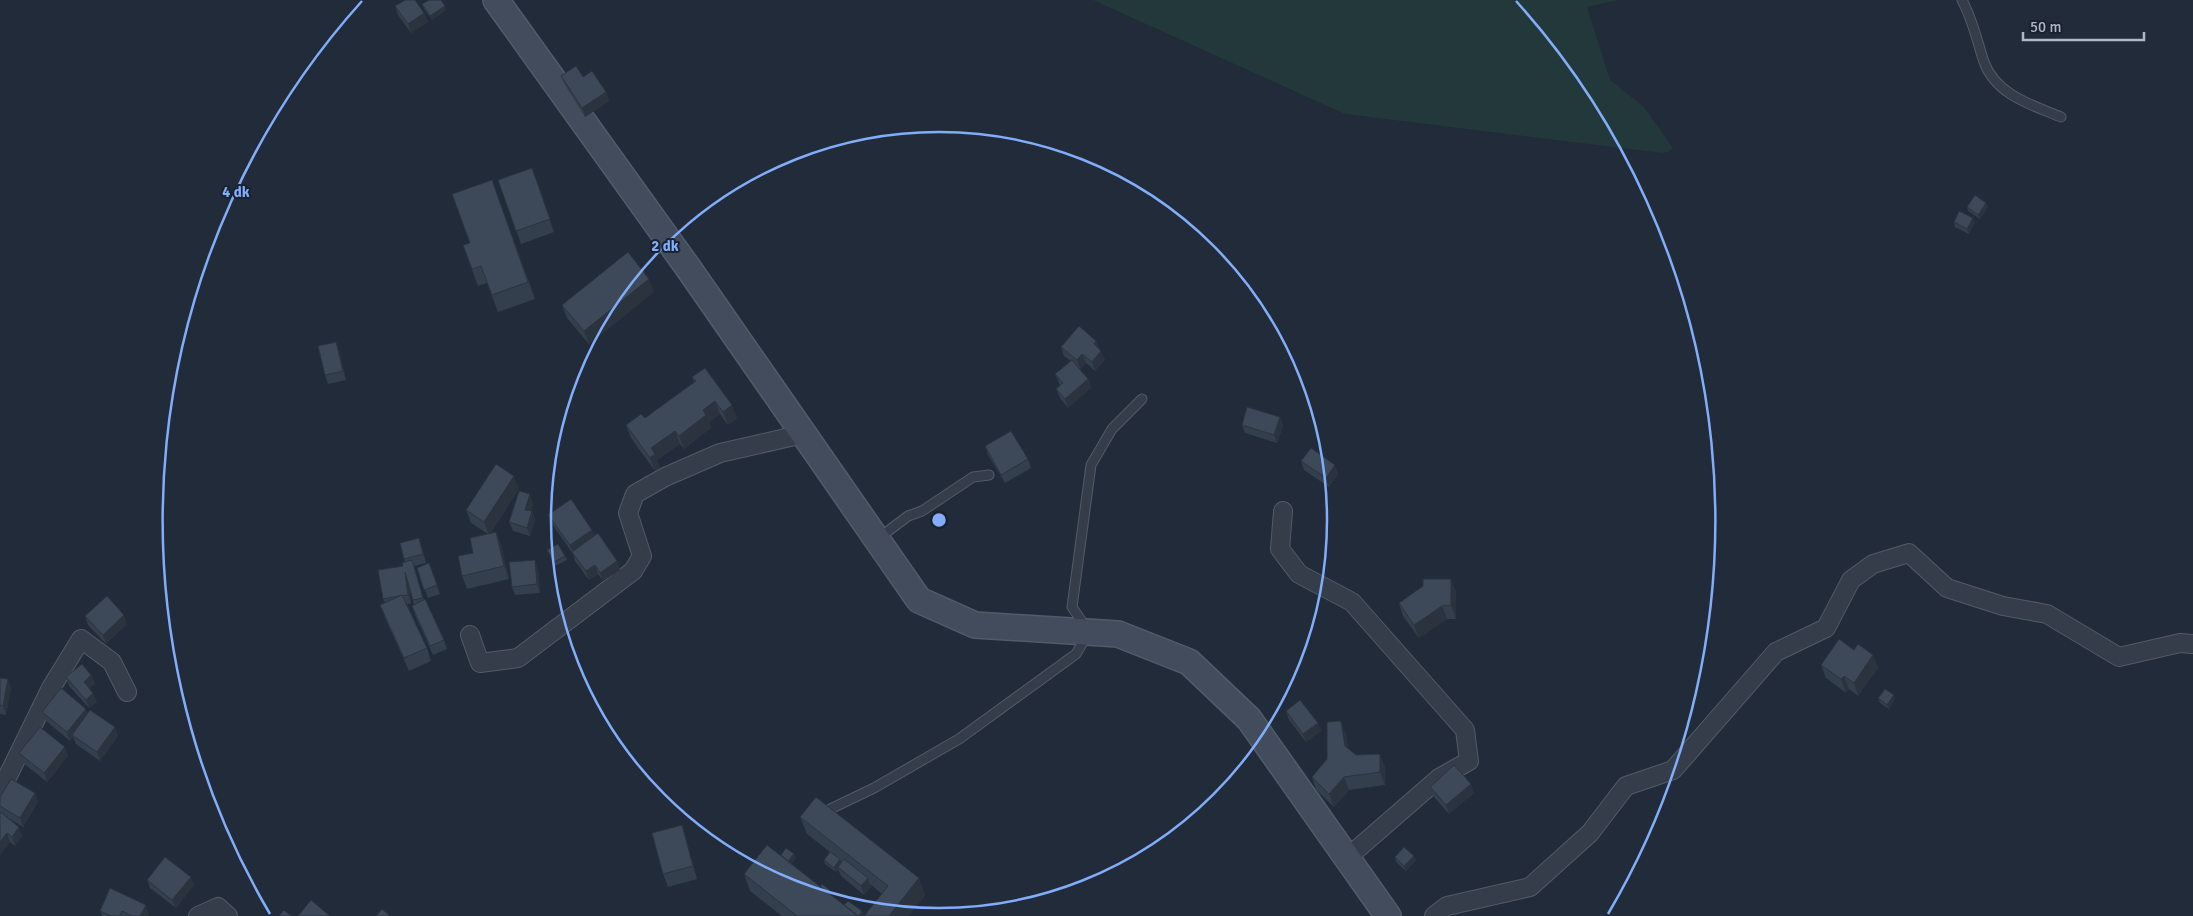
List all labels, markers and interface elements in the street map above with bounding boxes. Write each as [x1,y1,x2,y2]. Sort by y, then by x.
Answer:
scale bar [2023,10,2144,42]
text: 50 m [2030,18,2061,36]
text: 4 dk [222,183,250,201]
text: 2 dk [651,237,679,255]
centre of rings [930,511,948,529]

